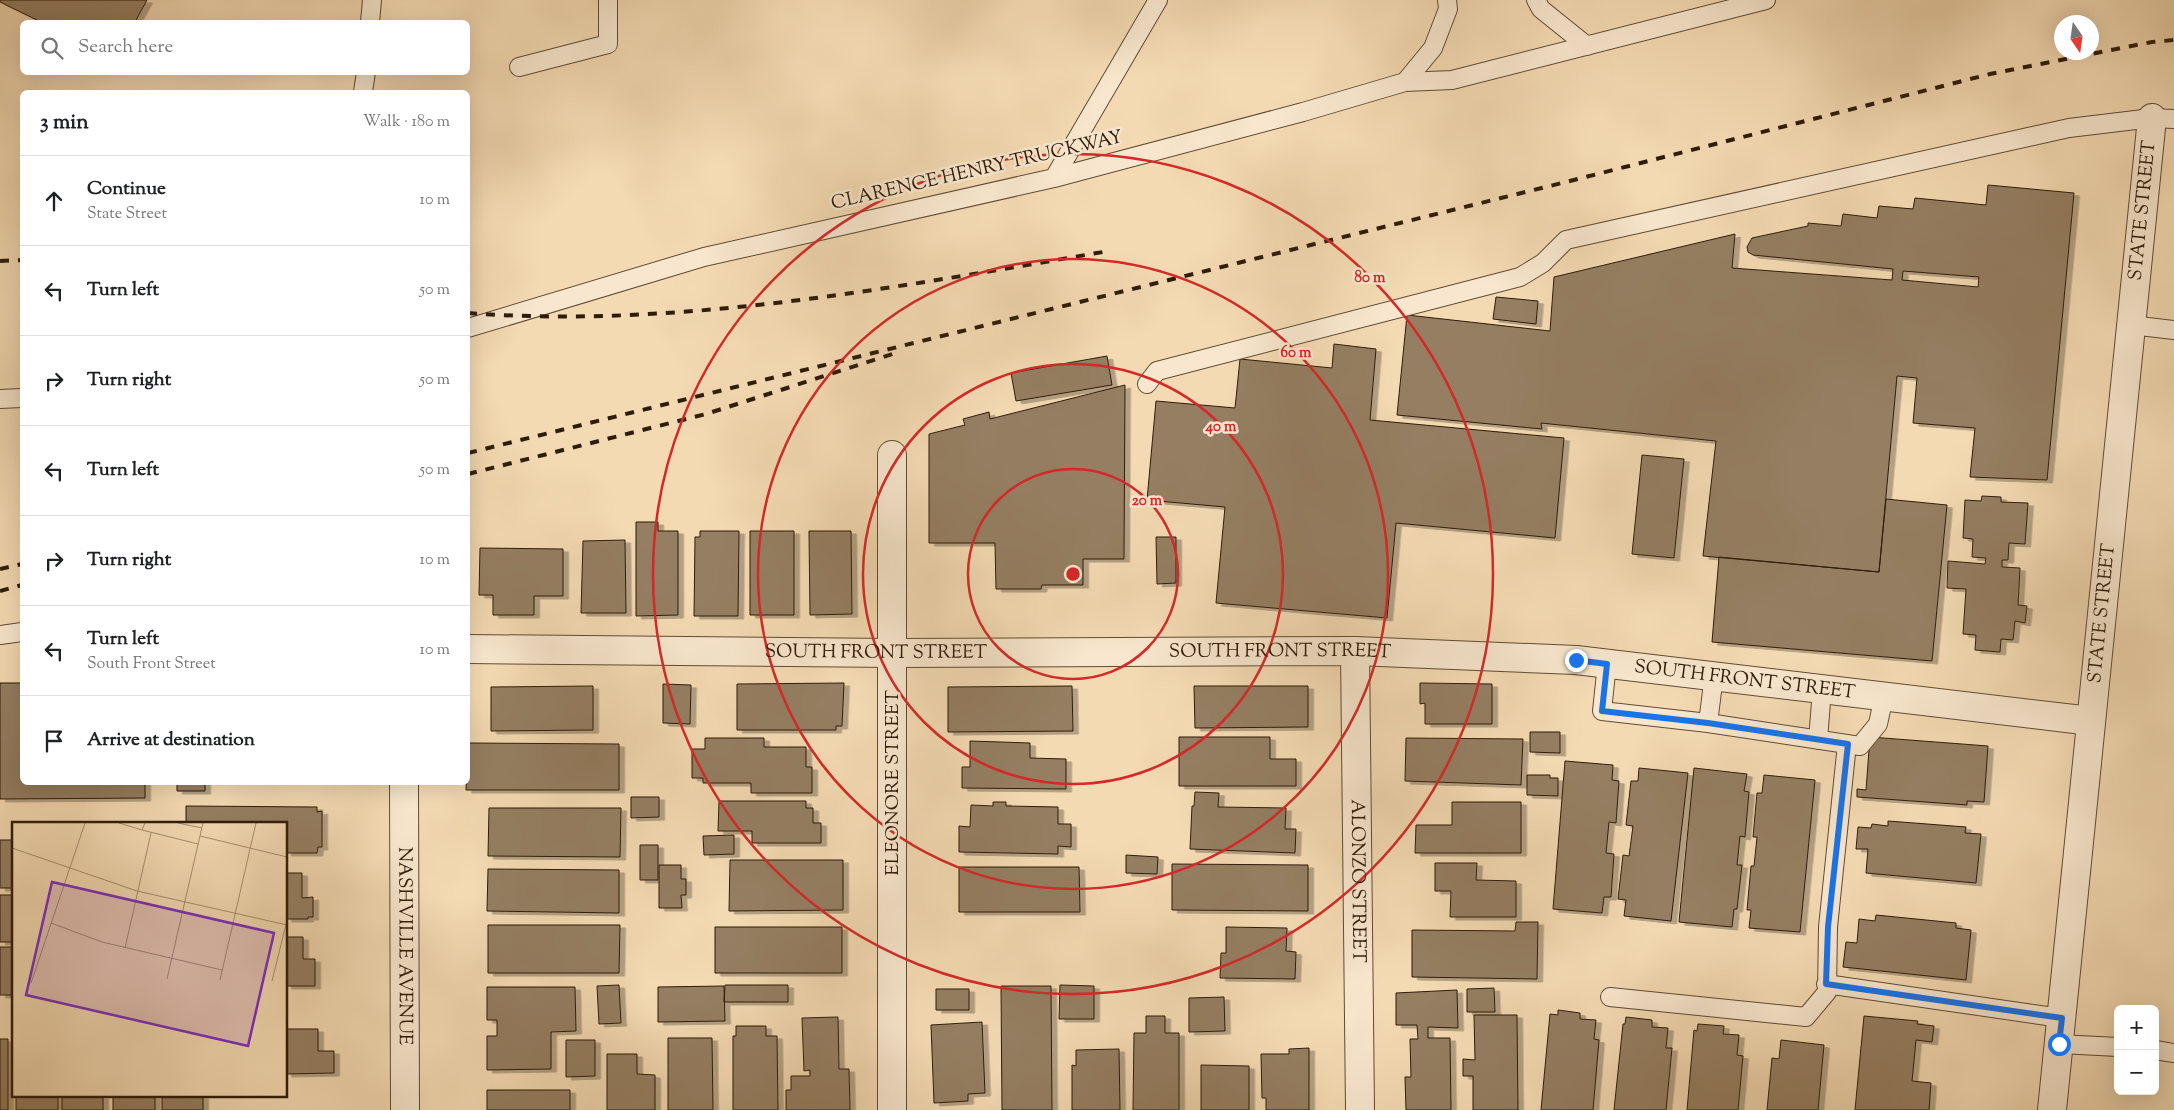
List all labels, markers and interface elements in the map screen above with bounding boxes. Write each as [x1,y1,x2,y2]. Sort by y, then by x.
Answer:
north arrow [2054,15,2099,60]
search box [20,20,470,75]
icon: search [38,34,66,62]
text: Search here [78,34,173,61]
text: 3 min [40,108,89,138]
text: Walk · 180 m [363,111,450,134]
street label: CLARENCE HENRY TRUCKWAY [829,124,1126,218]
street label: STATE STREET [2122,139,2163,282]
text: Continue [87,176,166,203]
icon: ahead [40,187,68,215]
text: 10 m [420,189,450,212]
text: State Street [87,203,167,226]
text: 80 m [1354,268,1386,289]
icon: left [40,277,68,305]
text: Turn left [87,277,159,304]
text: 50 m [419,279,450,302]
text: 60 m [1281,343,1312,364]
icon: right [40,367,68,395]
text: Turn right [87,367,171,394]
text: 50 m [419,369,450,392]
text: 40 m [1205,417,1237,438]
icon: left [40,457,68,485]
text: Turn left [87,457,159,484]
text: 50 m [419,459,450,482]
text: 20 m [1132,491,1163,512]
street label: STATE STREET [2082,542,2123,685]
icon: right [40,547,68,575]
text: Turn right [87,547,171,574]
text: 10 m [420,549,450,572]
centre of rings [1064,565,1082,583]
text: Turn left [87,626,159,653]
icon: left [40,637,68,665]
street label: SOUTH FRONT STREET [1169,637,1392,666]
street label: SOUTH FRONT STREET [765,638,987,667]
text: 10 m [420,639,450,662]
route end [1565,649,1588,672]
text: South Front Street [87,653,216,676]
street label: SOUTH FRONT STREET [1633,653,1857,706]
street label: ELEONORE STREET [880,690,907,876]
icon: arrive [40,727,68,755]
text: Arrive at destination [87,727,255,754]
street label: ALONZO STREET [1343,799,1372,963]
inset map [12,822,288,1098]
street label: NASHVILLE AVENUE [391,847,418,1046]
map controls [2114,1005,2159,1095]
button: + [2114,1005,2159,1050]
route start [2048,1033,2071,1056]
button: − [2114,1050,2159,1095]

